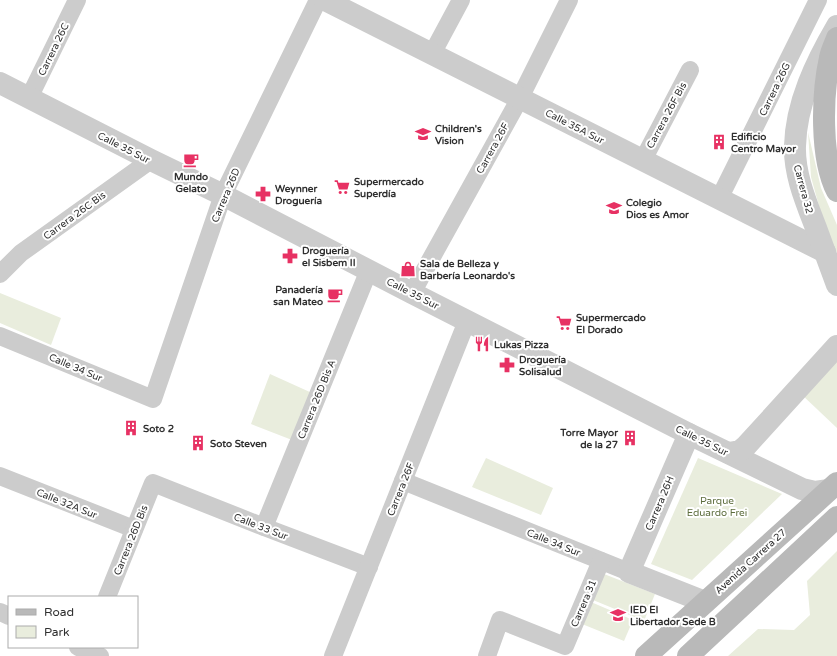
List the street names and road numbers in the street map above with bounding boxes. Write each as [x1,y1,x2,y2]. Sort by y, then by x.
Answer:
street label: Carrera 26C [36,21,72,78]
street label: Carrera 26G [757,61,793,118]
street label: Carrera 26F Bis [644,80,689,151]
street label: Calle 35A Sur [543,107,606,147]
street label: Carrera 26F [474,121,512,176]
street label: Calle 35 Sur [95,130,152,166]
street label: Carrera 32 [791,163,815,215]
street label: Carrera 26D [209,166,243,224]
street label: Carrera 26C Bis [41,189,108,242]
street label: Calle 35 Sur [384,276,441,312]
street label: Calle 34 Sur [47,351,104,385]
street label: Carrera 26D Bis A [296,358,338,441]
street label: Calle 35 Sur [673,423,730,459]
street label: Carrera 26F [385,461,417,518]
street label: Carrera 26H [643,474,677,532]
street label: Calle 32A Sur [35,486,99,522]
street label: Carrera 26D Bis [111,503,151,577]
street label: Calle 33 Sur [232,511,290,543]
street label: Calle 34 Sur [525,527,582,559]
street label: Avenida Carrera 27 [713,527,789,597]
street label: Carrera 31 [569,578,599,629]

